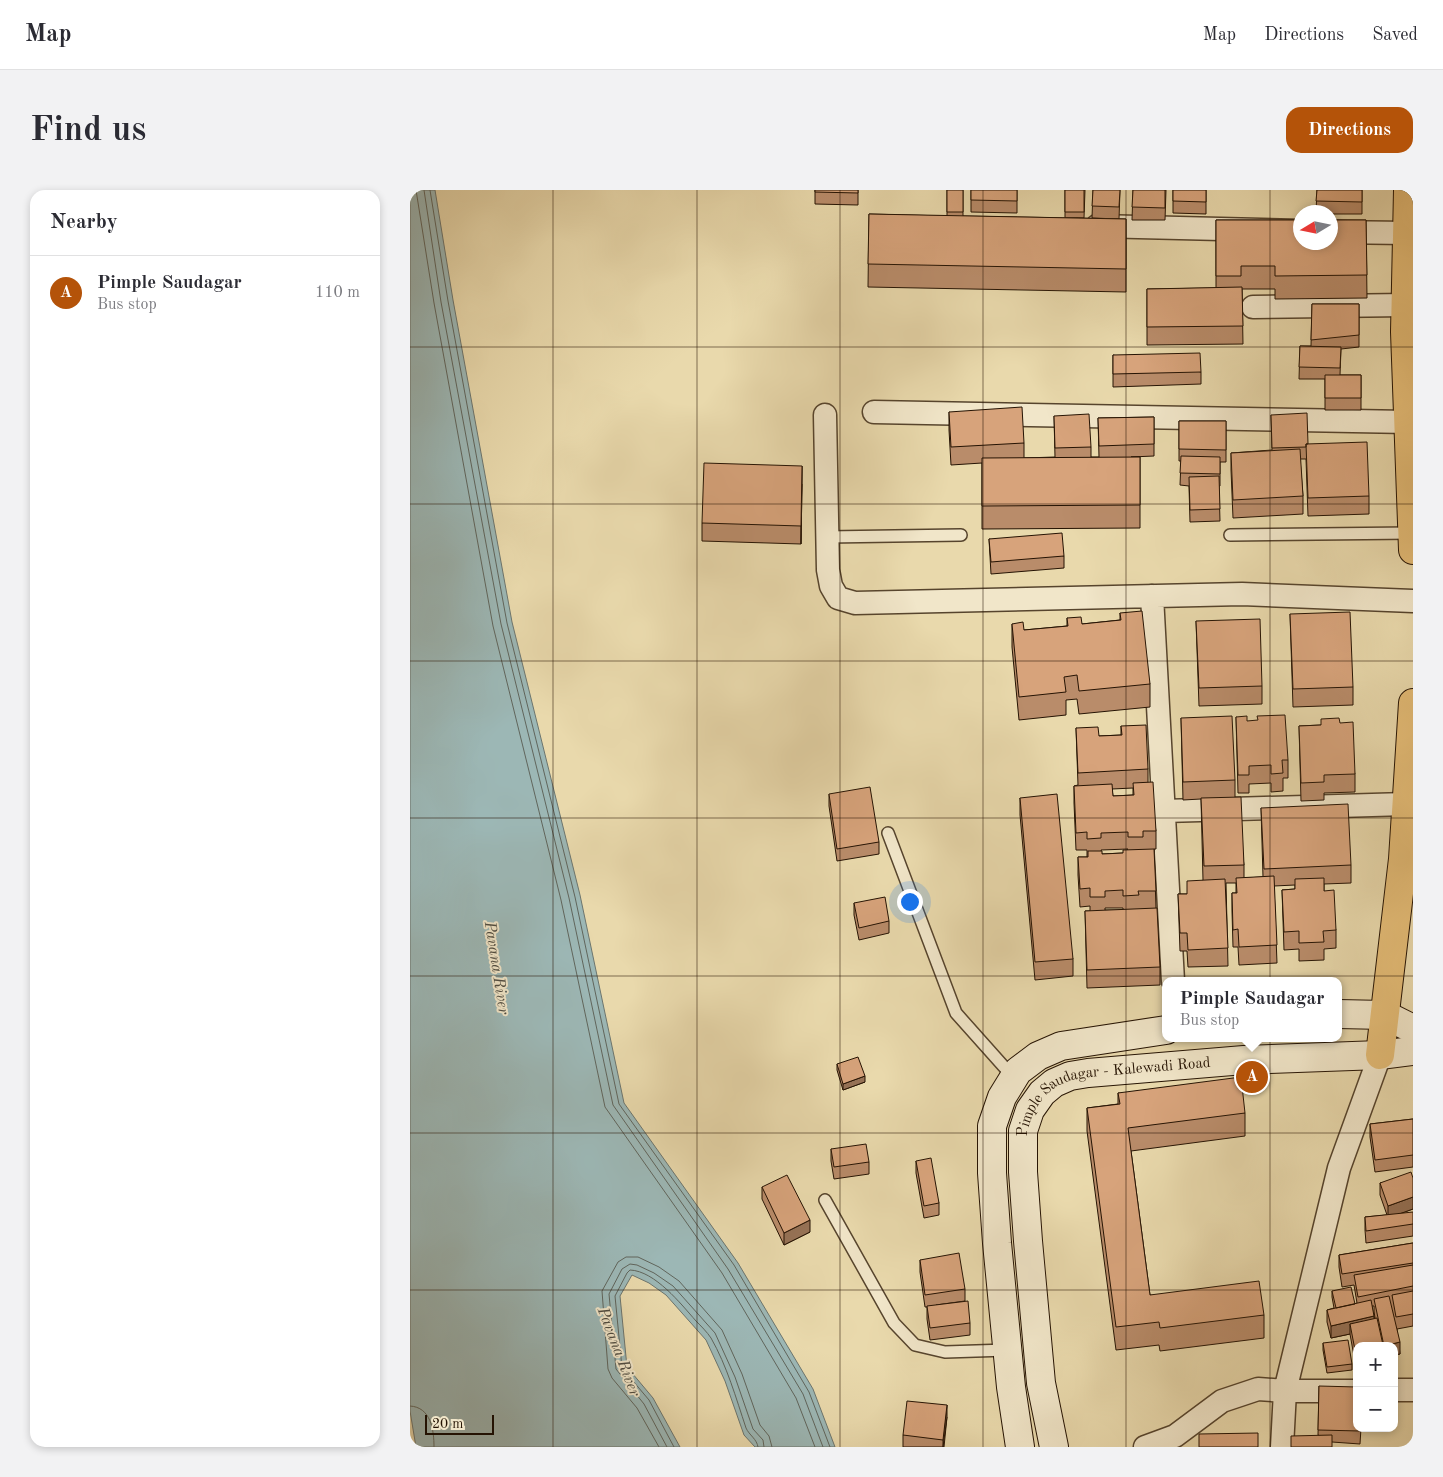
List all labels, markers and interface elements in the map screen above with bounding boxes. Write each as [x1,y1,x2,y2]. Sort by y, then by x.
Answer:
text: Map [25,23,72,47]
text: Map [1203,26,1236,44]
text: Directions [1264,26,1344,44]
text: Saved [1372,26,1418,44]
button: Directions [1286,107,1413,153]
text: Find us [30,113,146,148]
north arrow [1293,205,1338,250]
text: Nearby [50,212,118,233]
text: Pimple Saudagar [97,274,242,293]
text: A [60,285,72,301]
text: 110 m [315,285,360,301]
text: Bus stop [97,297,157,313]
your location [897,889,923,915]
water label: Pavana River [481,919,511,1017]
popup [1162,977,1342,1042]
text: Pimple Saudagar [1180,990,1324,1009]
text: Bus stop [1180,1013,1239,1029]
street label: Pimple Saudagar - Kalewadi Road [1016,1055,1211,1136]
pin: A [1236,1058,1268,1096]
water label: Pavana River [593,1304,643,1400]
map controls [1353,1342,1398,1432]
button: + [1353,1342,1398,1387]
button: − [1353,1387,1398,1432]
scale bar [425,1412,494,1435]
text: 20 m [432,1417,463,1431]

